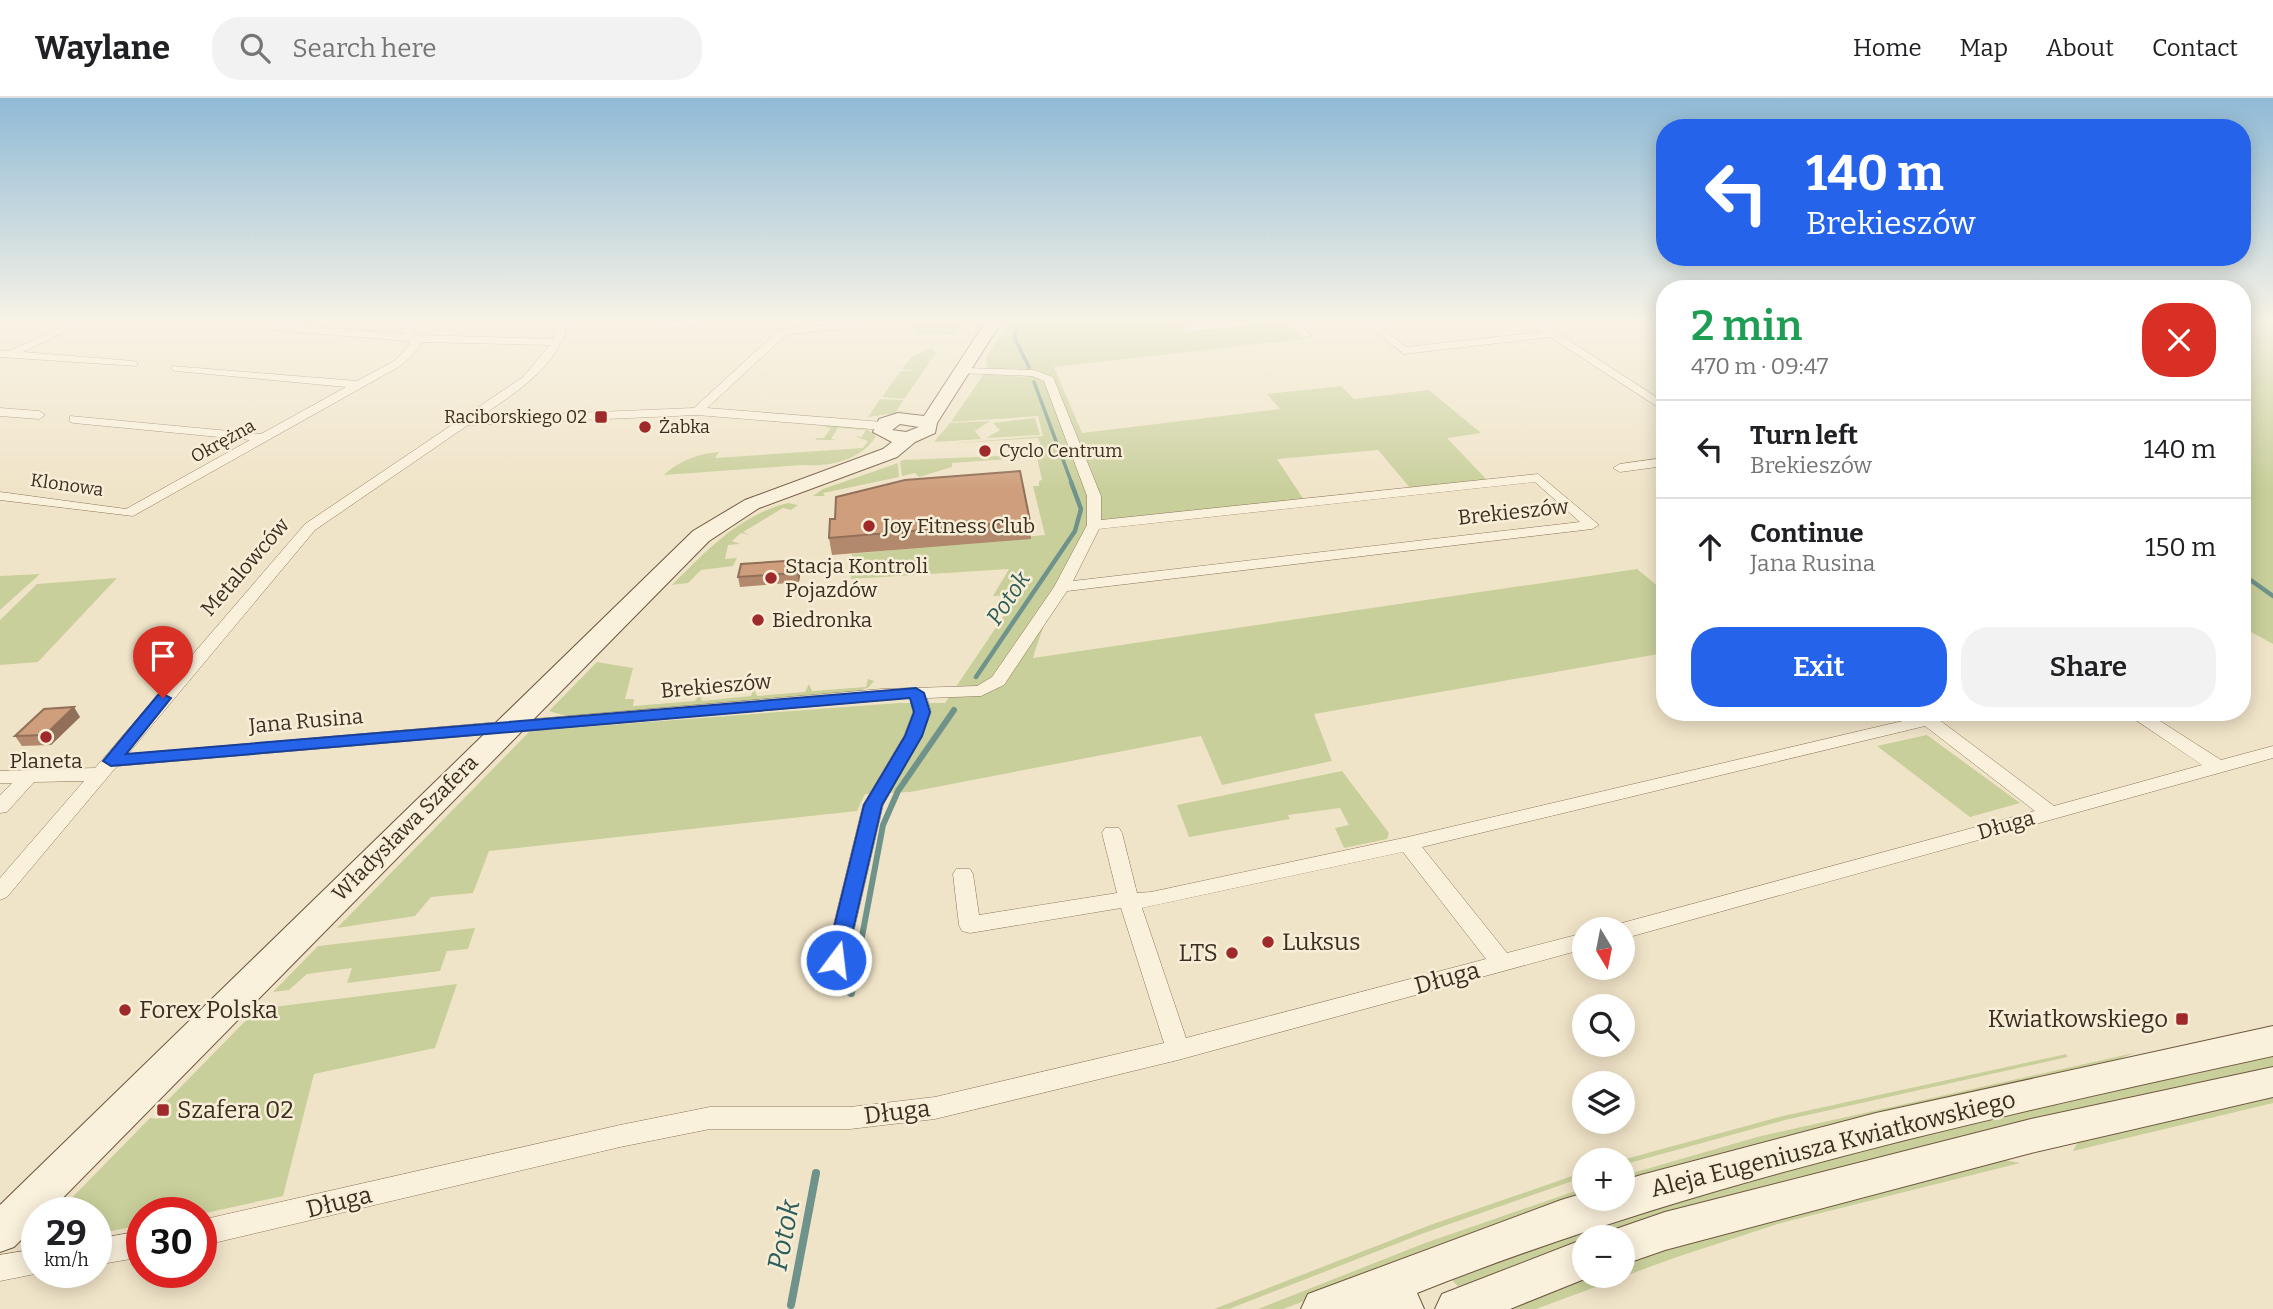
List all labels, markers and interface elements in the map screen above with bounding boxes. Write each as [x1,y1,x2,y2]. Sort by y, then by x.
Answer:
search box [212,17,702,80]
text: Waylane [35,28,170,68]
icon: search [236,29,274,67]
text: Search here [292,33,437,64]
text: Home [1853,34,1922,62]
text: Map [1960,34,2008,62]
text: About [2046,34,2114,62]
text: Contact [2152,34,2238,62]
text: 140 m [1806,144,1944,203]
icon: left [1691,147,1782,238]
text: Brekieszów [1806,204,1976,242]
text: 2 min [1691,301,1802,351]
button: close [2142,303,2216,377]
text: 470 m · 09:47 [1691,352,1828,380]
place label: Raciborskiego 02 [444,406,587,428]
marker: Raciborskiego 02 [593,409,609,425]
street label: Okrężna [187,414,259,468]
place label: Żabka [659,416,710,438]
marker: Żabka [637,419,653,435]
text: Turn left [1750,420,1858,451]
icon: left [1691,430,1729,468]
text: 140 m [2144,434,2216,465]
place label: Cyclo Centrum [999,440,1122,462]
marker: Cyclo Centrum [977,443,993,459]
text: Brekieszów [1750,451,1872,479]
street label: Klonowa [29,469,105,501]
street label: Brekieszów [1456,493,1570,531]
street label: Metalowców [195,512,295,621]
place label: Joy Fitness Club [882,513,1035,539]
marker: Joy Fitness Club [861,518,877,534]
text: Continue [1750,518,1864,549]
icon: ahead [1691,528,1729,566]
text: 150 m [2145,532,2216,563]
text: Jana Rusina [1750,549,1875,577]
place label: Stacja Kontroli Pojazdów [785,553,928,603]
water label: Potok [980,565,1036,630]
marker: Stacja Kontroli Pojazdów [763,570,779,586]
place label: Biedronka [772,607,873,633]
marker: Biedronka [750,612,766,628]
pin [133,626,193,698]
button: Exit [1691,627,1947,707]
button: Share [1961,627,2216,707]
icon: arrive [144,637,182,675]
street label: Brekieszów [659,668,773,704]
street label: Jana Rusina [247,703,365,739]
marker: Planeta [38,729,54,745]
place label: Planeta [9,748,83,774]
street label: Władysława Szafera [327,749,484,906]
street label: Długa [1974,804,2038,846]
north arrow [1572,917,1634,980]
map controls [1572,917,1635,1288]
position arrow [799,923,873,997]
place label: Luksus [1282,928,1360,956]
marker: Luksus [1260,934,1276,950]
place label: LTS [1178,939,1218,967]
marker: LTS [1224,945,1240,961]
street label: Długa [1411,956,1483,1000]
button: search [1572,994,1635,1057]
place label: Forex Polska [139,996,278,1024]
marker: Forex Polska [117,1002,133,1018]
place label: Kwiatkowskiego [1988,1005,2168,1033]
marker: Kwiatkowskiego [2174,1011,2190,1027]
button: layers [1572,1071,1635,1134]
street label: Aleja Eugeniusza Kwiatkowskiego [1648,1085,2018,1203]
street label: Długa [862,1094,932,1130]
place label: Szafera 02 [177,1096,294,1124]
marker: Szafera 02 [155,1102,171,1118]
button: + [1572,1148,1635,1211]
street label: Długa [303,1180,375,1224]
water label: Potok [760,1196,807,1273]
speed limit sign: 30 [126,1197,217,1288]
text: 29 [46,1212,87,1254]
button: − [1572,1225,1635,1288]
text: km/h [44,1249,89,1271]

